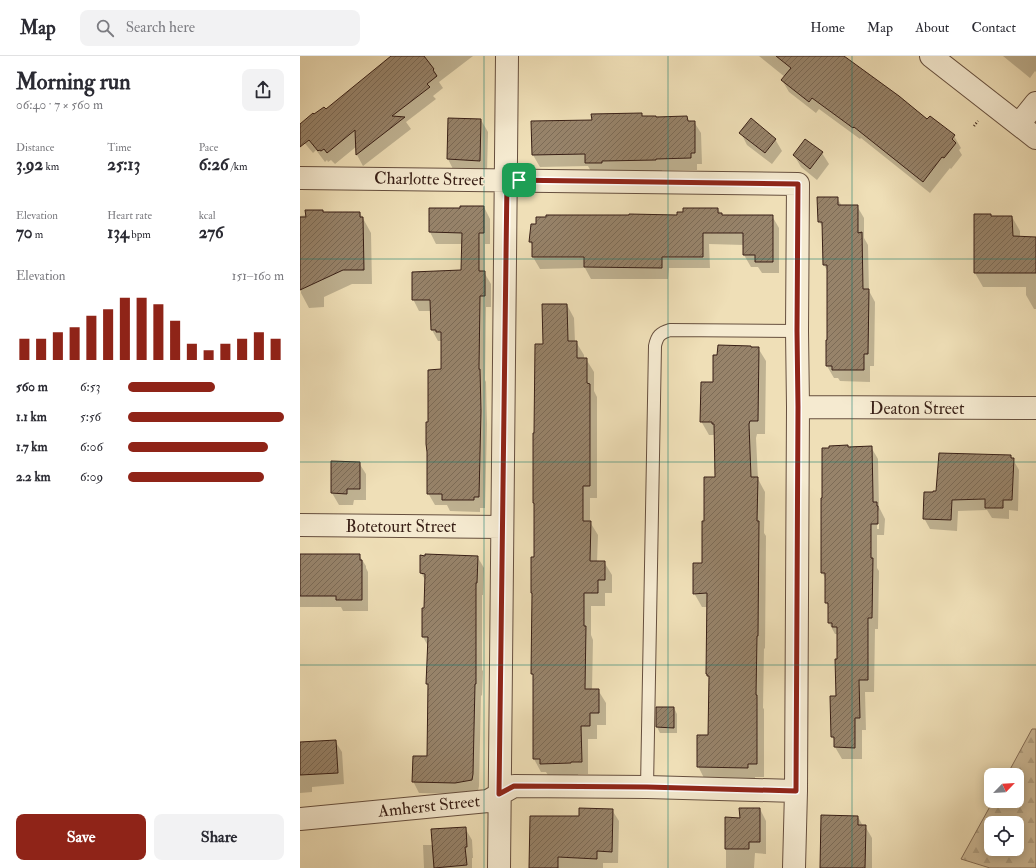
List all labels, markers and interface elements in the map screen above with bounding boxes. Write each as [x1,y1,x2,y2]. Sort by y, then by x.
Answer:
search box [80,10,360,46]
text: Map [20,16,56,40]
icon: search [94,17,116,39]
text: Search here [126,18,195,37]
text: Home [810,19,845,36]
text: Map [867,19,893,36]
text: About [915,19,949,36]
text: Contact [971,19,1016,36]
text: Morning run [16,68,131,96]
button: share [242,69,284,111]
text: 06:40 · 7 × 560 m [16,97,103,113]
text: Distance [16,141,54,154]
text: Time [107,141,131,154]
text: Pace [199,141,218,154]
text: 3.92 [16,154,43,175]
text: 25:13 [107,154,140,175]
text: 6:26 [199,154,229,175]
text: km [43,160,59,173]
text: /km [229,160,248,173]
pin [502,163,536,197]
street label: Charlotte Street [374,168,485,190]
icon: arrive [508,169,530,191]
text: Elevation [16,209,58,222]
text: Heart rate [107,209,152,222]
text: kcal [199,209,216,222]
text: 70 [16,222,32,243]
text: 134 [107,222,129,243]
text: 276 [199,222,224,243]
text: m [32,228,43,241]
text: bpm [129,228,151,241]
text: Elevation [16,268,66,284]
text: 151–160 m [232,268,284,284]
text: 560 m [16,379,48,395]
text: 6:53 [80,379,100,395]
street label: Deaton Street [870,398,965,419]
text: 1.1 km [16,409,47,425]
text: 5:56 [80,409,101,425]
text: 1.7 km [16,439,48,455]
text: 6:06 [80,439,103,455]
text: 2.2 km [16,469,51,485]
text: 6:09 [80,469,103,485]
street label: Botetourt Street [346,516,457,537]
north arrow [984,768,1024,808]
map controls [984,768,1024,856]
street label: Amherst Street [376,790,481,822]
button: Save [16,814,146,860]
button: Share [154,814,284,860]
button: locate [984,816,1024,856]

